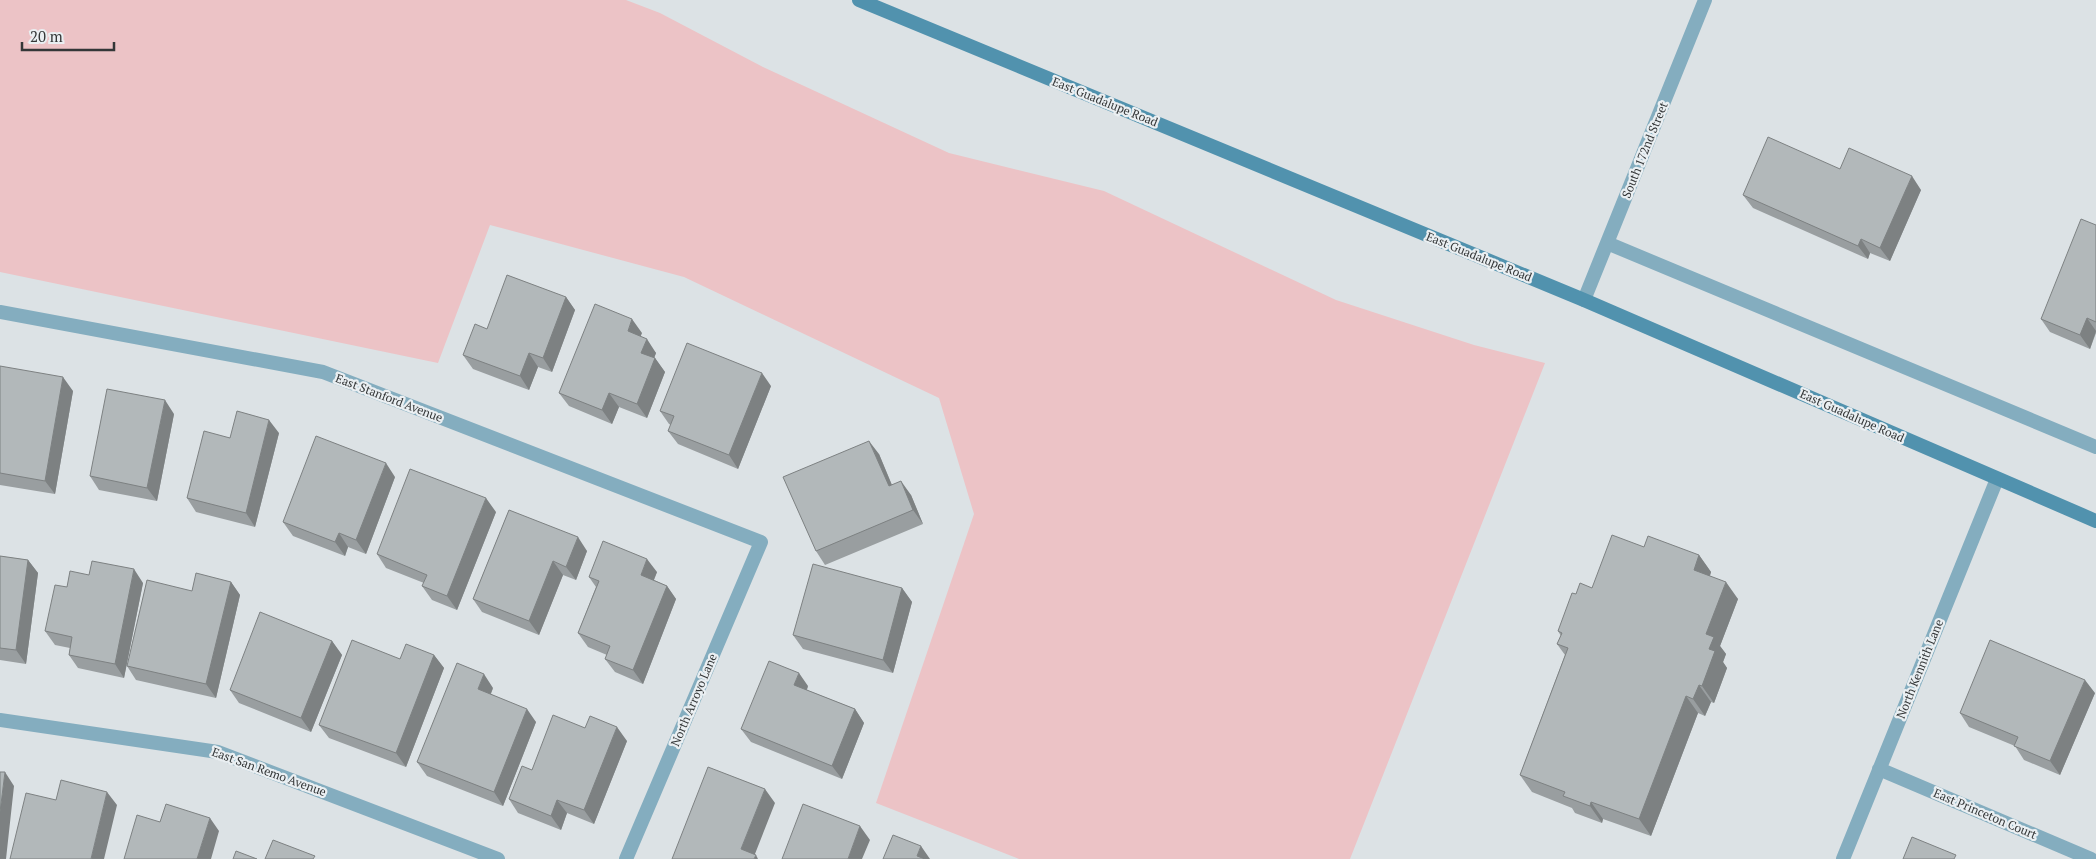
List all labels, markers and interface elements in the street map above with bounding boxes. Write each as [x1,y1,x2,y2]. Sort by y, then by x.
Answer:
scale bar [22,20,115,52]
text: 20 m [30,26,63,46]
street label: East Guadalupe Road [1050,73,1160,130]
street label: South 172nd Street [1618,99,1671,200]
street label: East Guadalupe Road [1424,228,1534,285]
street label: East Stanford Avenue [334,370,445,425]
street label: East Guadalupe Road [1798,386,1907,445]
street label: North Kennith Lane [1893,617,1946,721]
street label: North Arroyo Lane [667,651,720,748]
street label: East San Remo Avenue [210,744,328,799]
street label: East Princeton Court [1931,785,2040,842]

